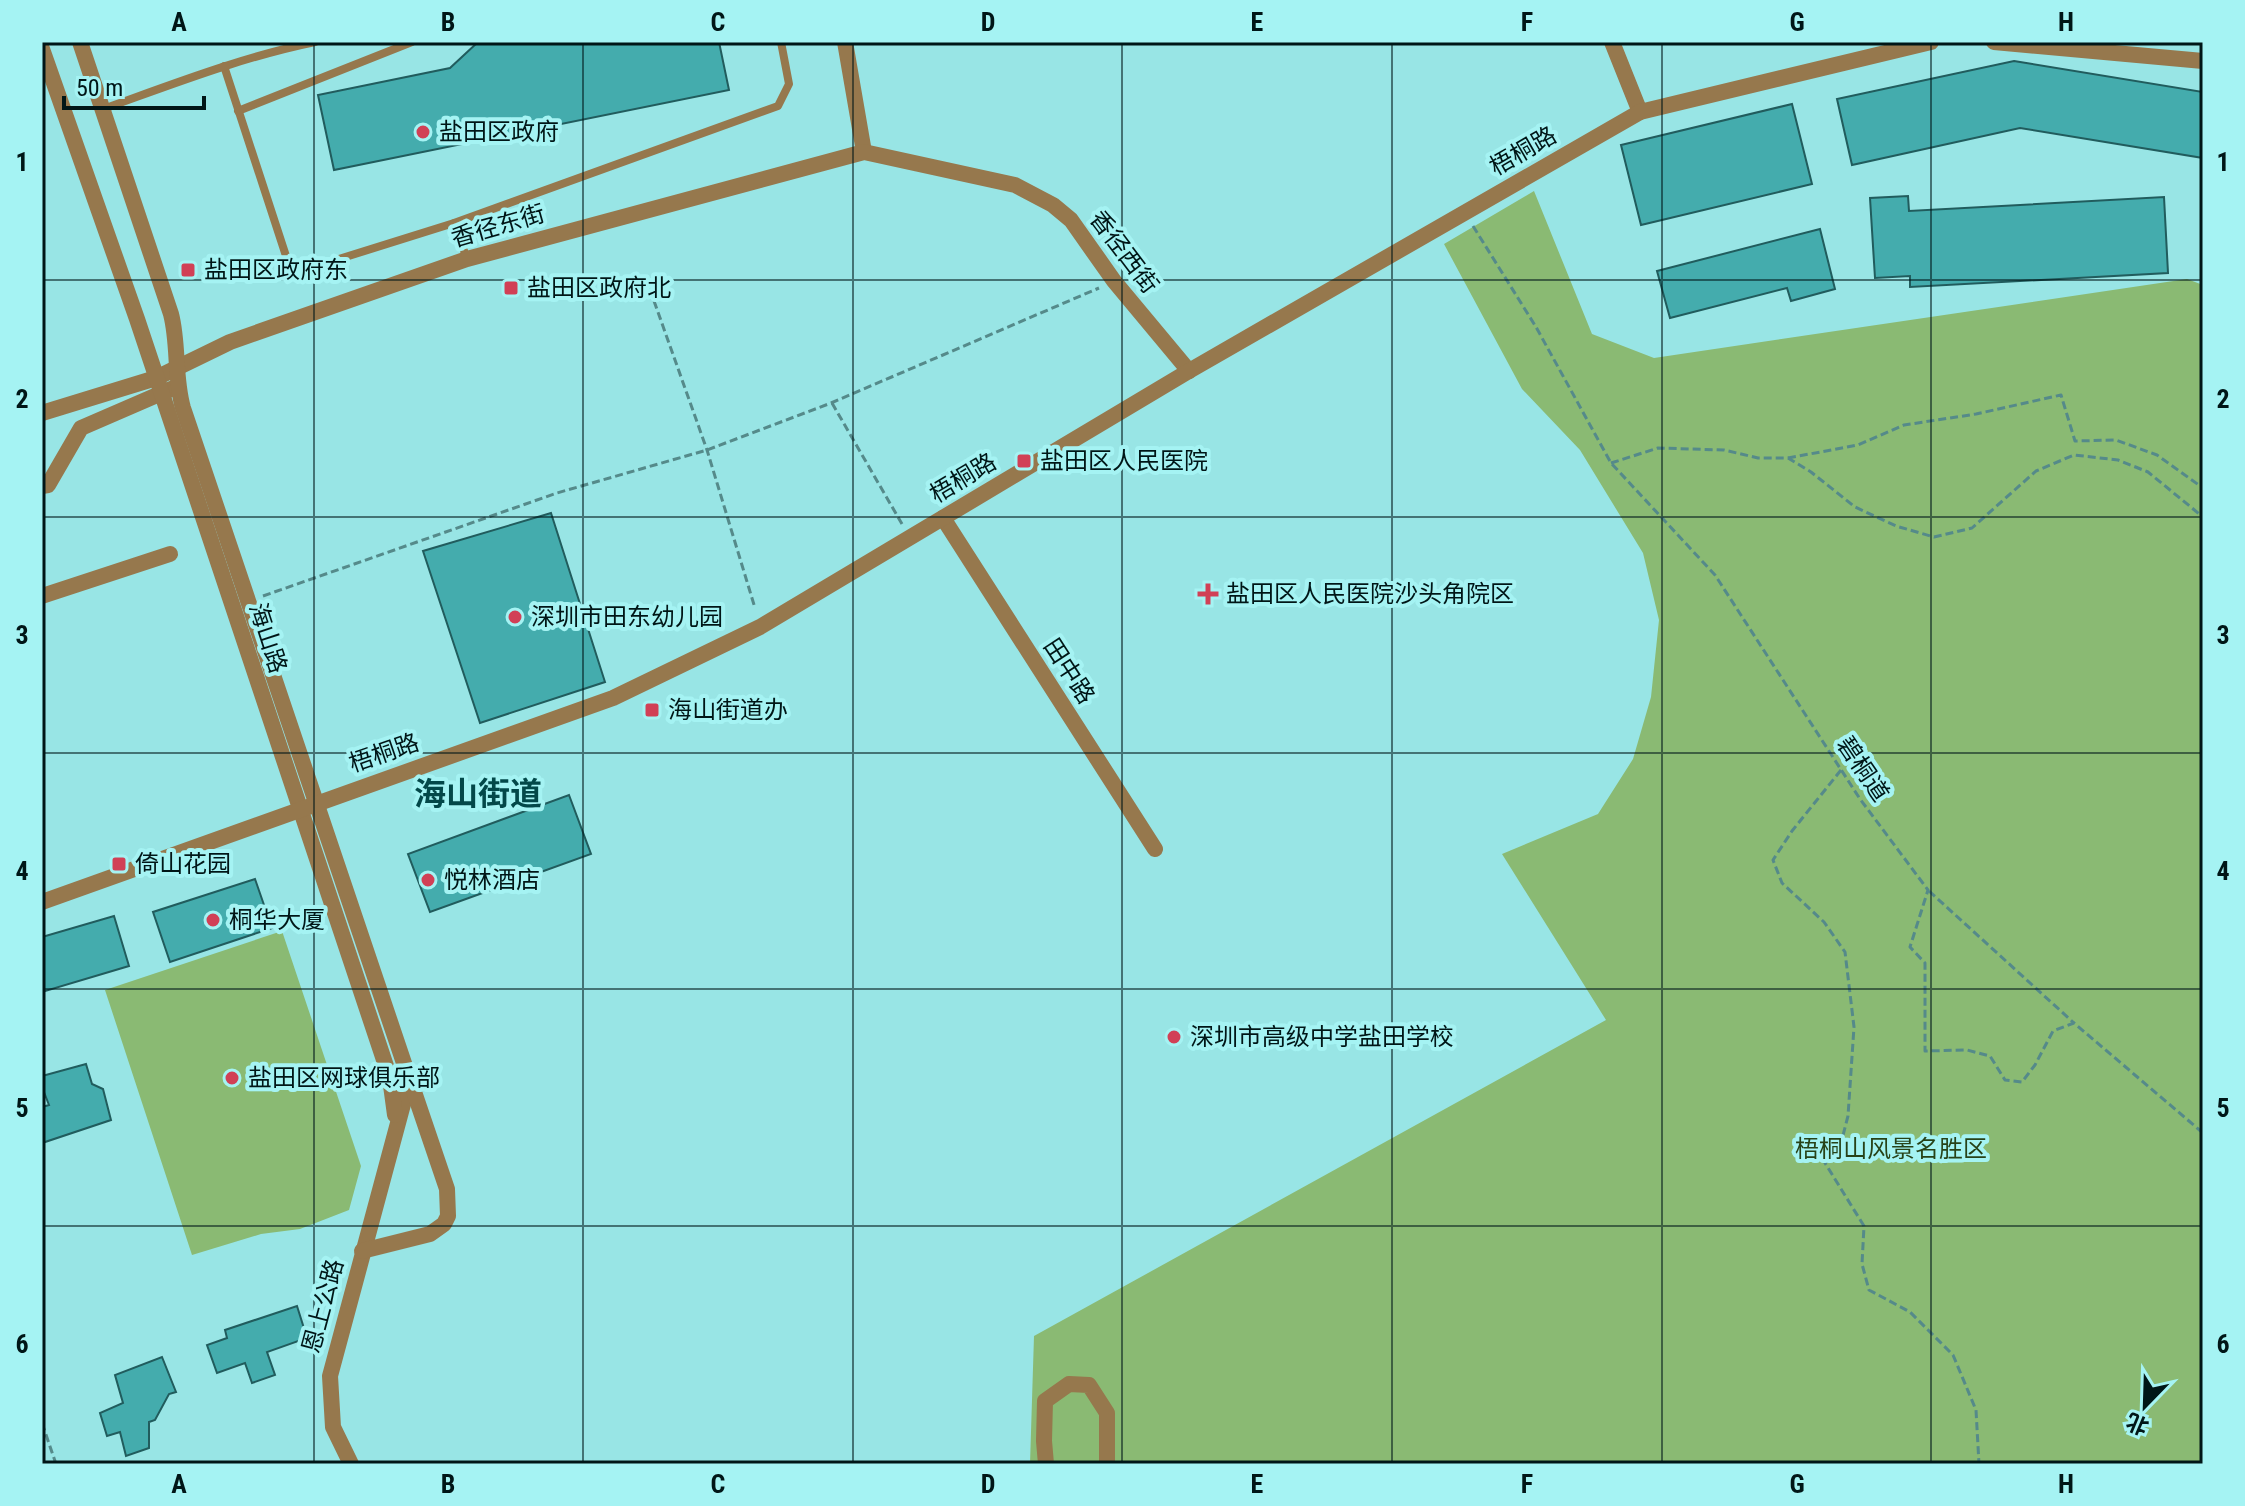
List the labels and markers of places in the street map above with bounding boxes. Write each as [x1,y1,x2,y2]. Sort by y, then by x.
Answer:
place label: 盐田区政府 [439,118,559,146]
marker: 盐田区政府 [414,123,432,141]
place label: 盐田区政府东 [204,256,348,284]
marker: 盐田区政府东 [179,261,197,279]
place label: 盐田区政府北 [527,274,671,302]
marker: 盐田区政府北 [502,279,520,297]
place label: 盐田区人民医院 [1040,447,1208,475]
marker: 盐田区人民医院 [1015,452,1033,470]
place label: 盐田区人民医院沙头角院区 [1226,580,1514,608]
marker: 盐田区人民医院沙头角院区 [1197,583,1219,605]
place label: 深圳市田东幼儿园 [531,603,723,631]
marker: 深圳市田东幼儿园 [506,608,524,626]
place label: 海山街道办 [668,696,788,724]
marker: 海山街道办 [643,701,661,719]
place label: 倚山花园 [135,850,231,878]
marker: 倚山花园 [110,855,128,873]
place label: 悦林酒店 [444,866,540,894]
marker: 悦林酒店 [419,871,437,889]
place label: 桐华大厦 [229,906,325,934]
marker: 桐华大厦 [204,911,222,929]
place label: 深圳市高级中学盐田学校 [1190,1023,1454,1051]
marker: 深圳市高级中学盐田学校 [1165,1028,1183,1046]
place label: 盐田区网球俱乐部 [248,1064,440,1092]
marker: 盐田区网球俱乐部 [223,1069,241,1087]

